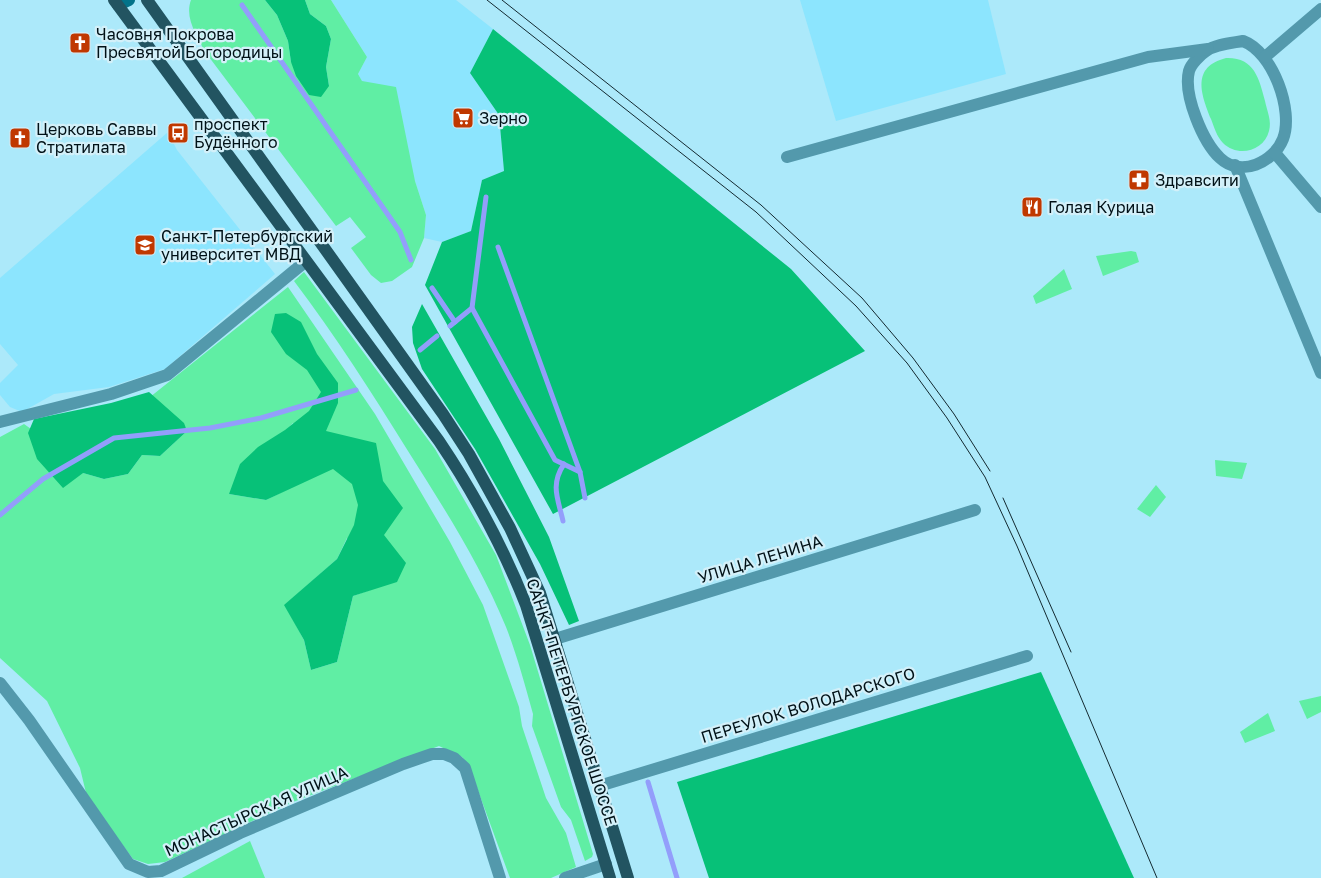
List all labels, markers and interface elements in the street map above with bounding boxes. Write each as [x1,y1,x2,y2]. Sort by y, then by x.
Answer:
place label: Часовня Покрова Пресвятой Богородицы [96,24,282,62]
church icon: Часовня Покрова Пресвятой Богородицы [68,31,92,55]
supermarket icon: Зерно [451,106,475,130]
place label: Зерно [479,108,528,128]
place label: проспект Будённого [194,114,278,152]
place label: Церковь Саввы Стратилата [36,119,157,157]
bus stop icon: проспект Будённого [166,121,190,145]
church icon: Церковь Саввы Стратилата [8,126,32,150]
pharmacy icon: Здравсити [1127,168,1151,192]
place label: Здравсити [1155,170,1239,190]
restaurant icon: Голая Курица [1020,195,1044,219]
place label: Голая Курица [1048,197,1154,217]
place label: Санкт-Петербургский университет МВД [161,226,333,264]
school or university icon: Санкт-Петербургский университет МВД [133,233,157,257]
street label: УЛИЦА ЛЕНИНА [695,530,825,587]
street label: САНКТ-ПЕТЕРБУРГСКОЕ ШОССЕ [523,576,621,828]
street label: ПЕРЕУЛОК ВОЛОДАРСКОГО [698,663,918,747]
street label: МОНАСТЫРСКАЯ УЛИЦА [161,761,351,860]

